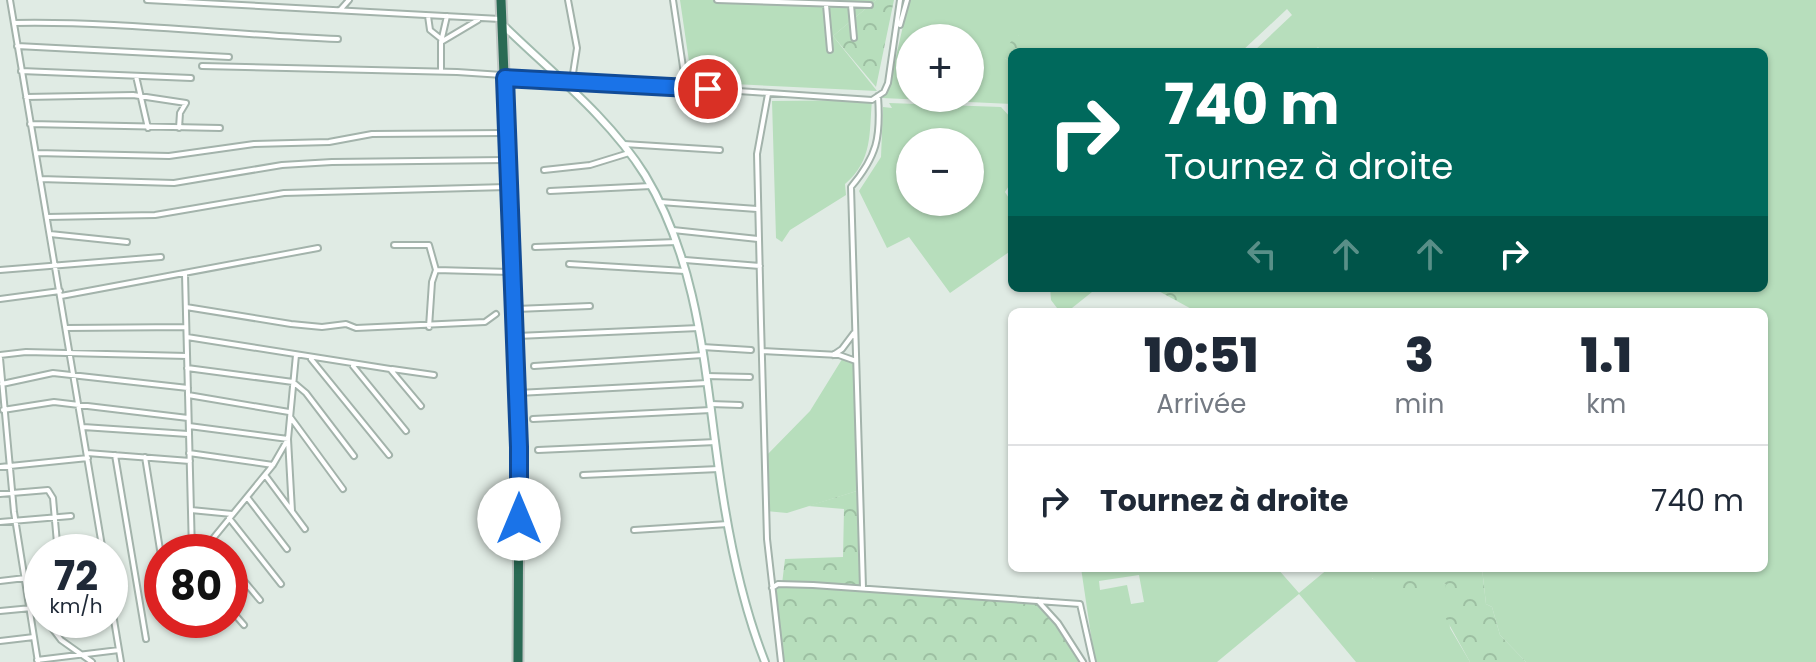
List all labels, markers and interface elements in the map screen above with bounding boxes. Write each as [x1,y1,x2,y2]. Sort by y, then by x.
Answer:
map controls [896,24,984,216]
button: + [896,24,984,112]
pin [674,55,742,123]
text: 740 m [1164,65,1340,144]
icon: arrive [686,67,730,111]
icon: right [1032,80,1136,184]
button: − [896,128,984,216]
text: Tournez à droite [1164,141,1453,192]
icon: left [1240,232,1284,276]
icon: ahead [1324,232,1368,276]
icon: ahead [1408,232,1452,276]
icon: right [1492,232,1536,276]
text: 10:51 [1144,322,1259,389]
text: 3 [1405,322,1434,389]
text: 1.1 [1580,322,1632,389]
text: Arrivée [1156,386,1246,422]
text: min [1395,386,1444,422]
text: km [1586,386,1626,422]
position arrow [477,477,561,561]
icon: right [1032,479,1076,523]
text: Tournez à droite [1100,479,1348,522]
text: 740 m [1651,479,1744,522]
speed limit sign: 80 [144,534,248,638]
text: 72 [54,548,98,604]
text: km/h [49,592,103,620]

